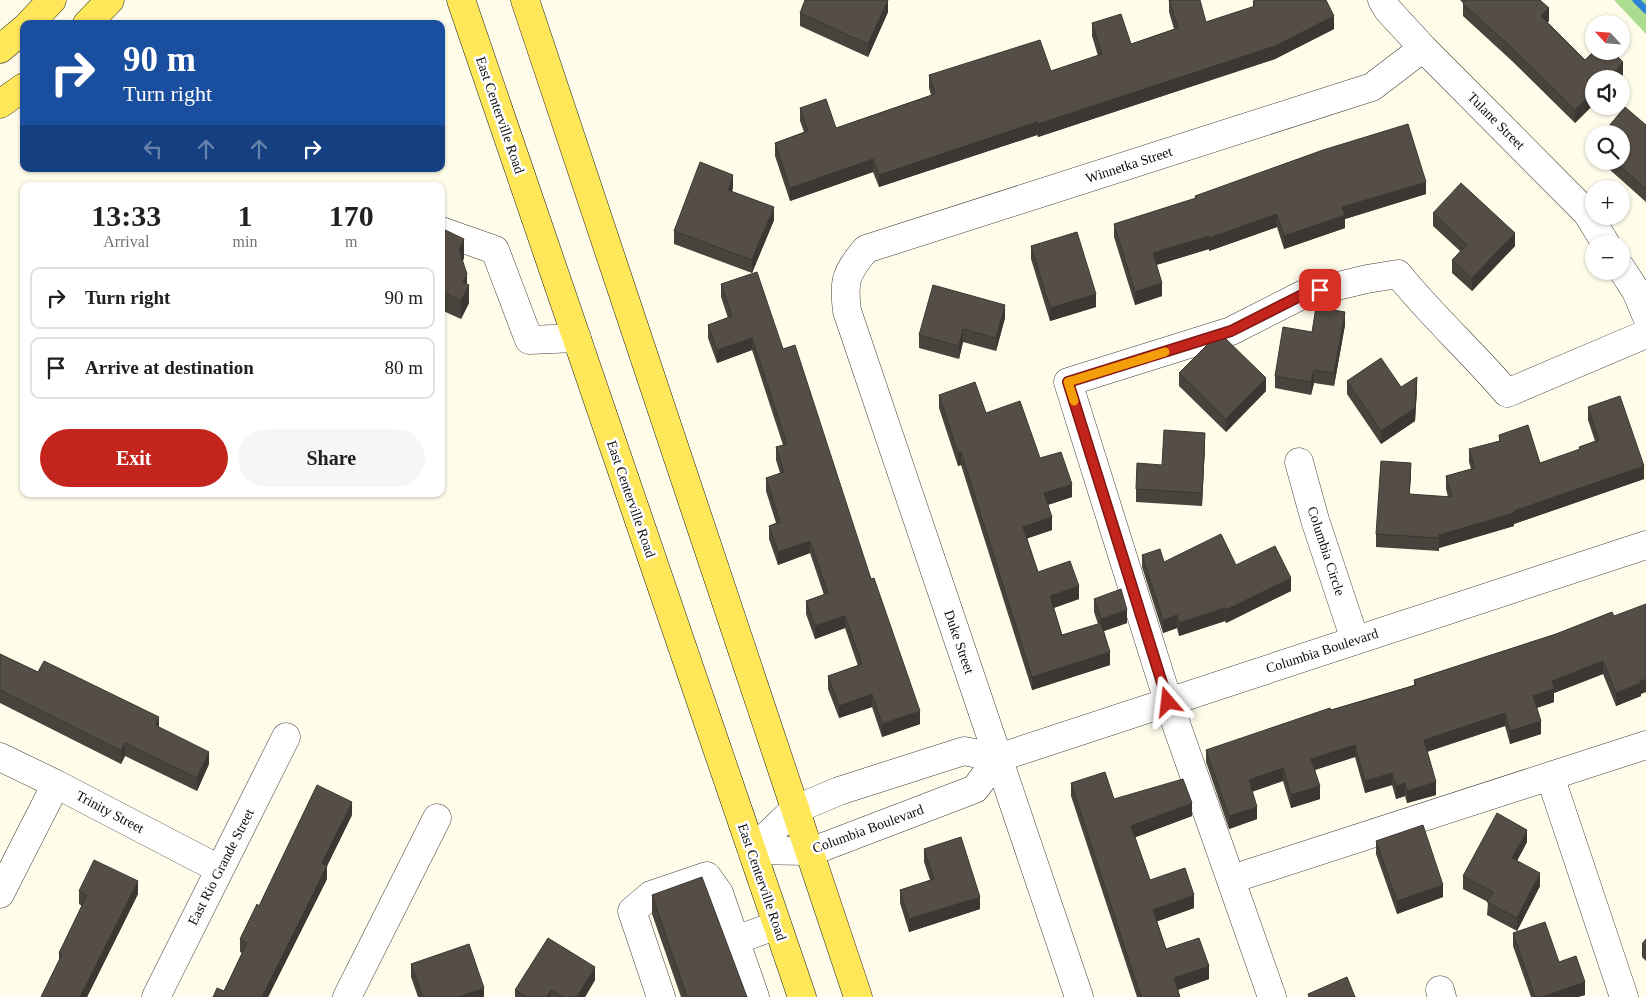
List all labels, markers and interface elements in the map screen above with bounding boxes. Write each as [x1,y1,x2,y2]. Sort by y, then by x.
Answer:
north arrow [1585,15,1630,60]
map controls [1585,15,1630,280]
icon: right [40,40,105,105]
text: 90 m [123,40,196,79]
street label: East Centerville Road [473,54,527,176]
button: sound [1585,70,1630,115]
text: Turn right [123,81,212,106]
street label: Tulane Street [1464,89,1528,153]
button: search [1585,125,1630,170]
icon: left [139,135,167,163]
icon: ahead [192,135,220,163]
icon: ahead [245,135,273,163]
icon: right [298,135,326,163]
street label: Winnetka Street [1084,144,1174,186]
button: + [1585,180,1630,225]
text: 13:33 [91,199,161,232]
text: 1 [237,199,252,232]
text: 170 [329,199,374,232]
text: Arrival [103,233,149,250]
text: min [233,233,257,250]
text: m [345,233,357,250]
button: − [1585,235,1630,280]
pin [1299,269,1341,311]
icon: arrive [1306,276,1334,304]
icon: right [42,284,70,312]
text: Turn right [85,287,170,308]
text: 90 m [384,287,423,308]
icon: arrive [42,354,70,382]
text: Arrive at destination [85,357,254,378]
text: 80 m [384,357,423,378]
button: Exit [40,429,228,487]
button: Share [238,429,425,487]
street label: East Centerville Road [604,438,658,560]
street label: Columbia Circle [1305,504,1347,598]
street label: Duke Street [941,608,977,676]
street label: Columbia Boulevard [1264,626,1380,676]
position arrow [1141,675,1193,727]
street label: Trinity Street [74,788,147,836]
street label: Columbia Boulevard [810,802,926,856]
street label: East Rio Grande Street [185,806,257,928]
street label: East Centerville Road [735,821,789,943]

